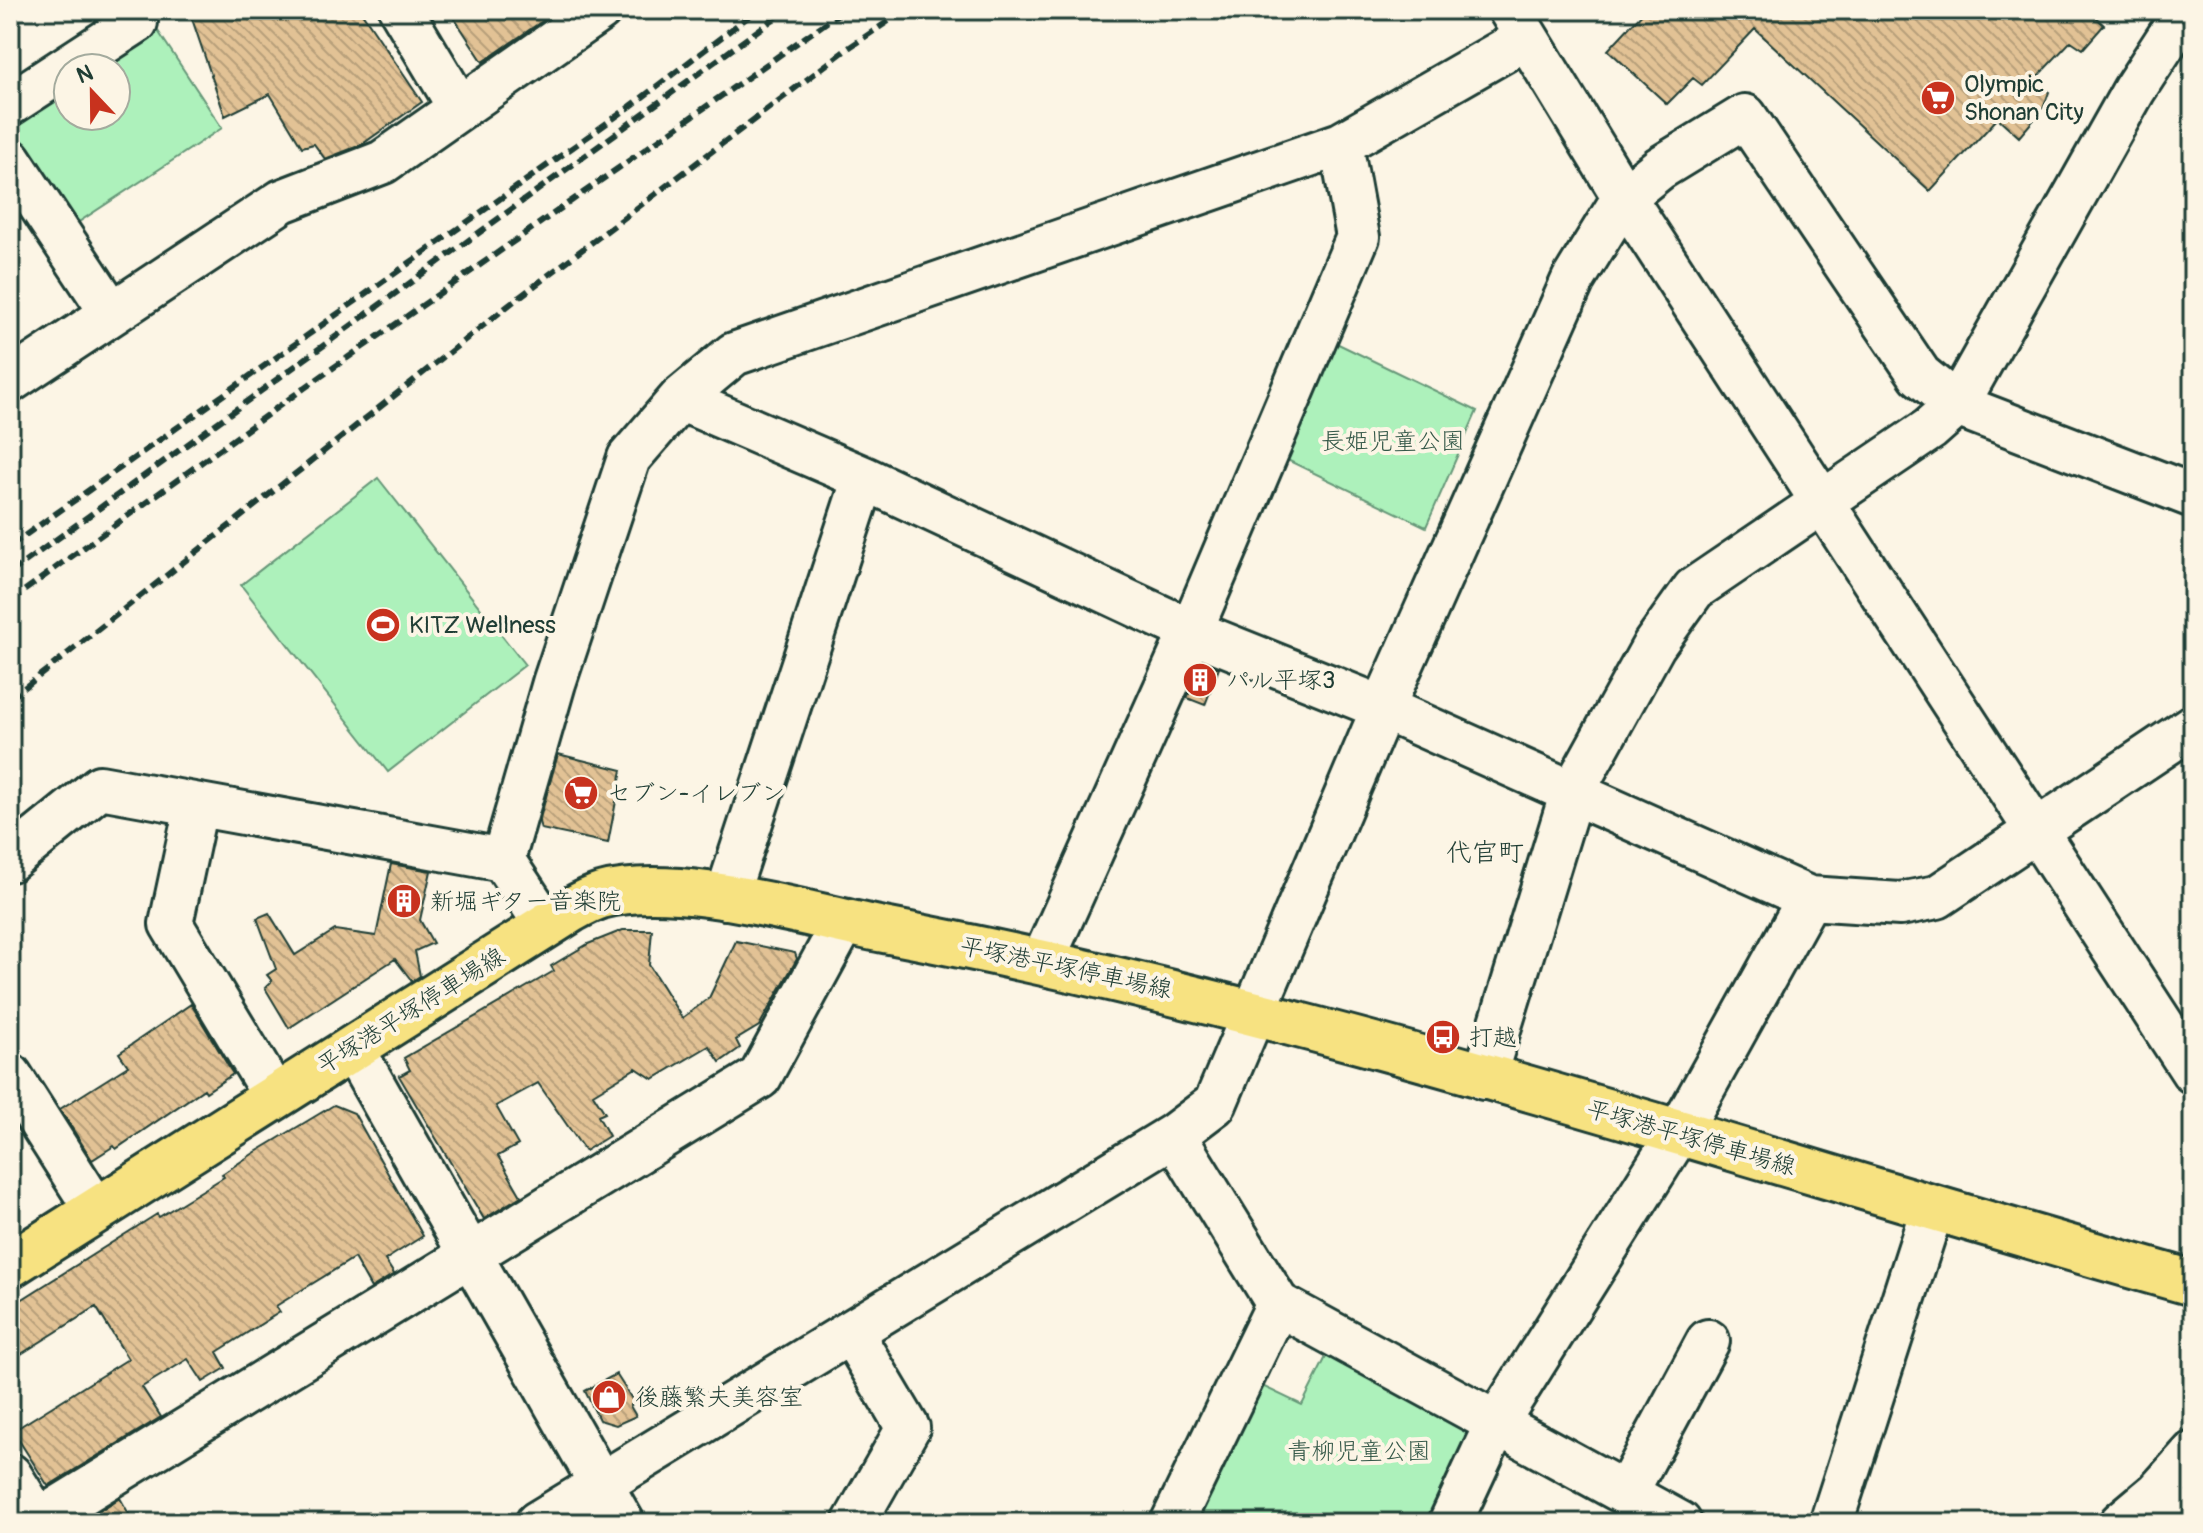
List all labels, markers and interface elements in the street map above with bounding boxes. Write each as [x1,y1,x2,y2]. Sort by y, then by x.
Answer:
north arrow [52,52,132,132]
text: N [73,59,97,90]
place label: Olympic Shonan City [1964,70,2084,127]
supermarket icon: Olympic Shonan City [1919,79,1957,117]
park label: 長姫児童公園 [1321,427,1465,456]
sports icon: KITZ Wellness [364,606,402,644]
place label: KITZ Wellness [409,611,556,640]
building icon: パル平塚3 [1181,661,1219,699]
place label: パル平塚3 [1226,666,1335,695]
supermarket icon: セブン-イレブン [562,774,600,812]
place label: セブン-イレブン [607,779,785,808]
district label: 代官町 [1446,837,1524,869]
building icon: 新堀ギター音楽院 [385,882,423,920]
place label: 新堀ギター音楽院 [430,887,621,916]
street label: 平塚港平塚停車場線 [957,931,1175,1005]
street label: 平塚港平塚停車場線 [312,941,510,1081]
bus stop icon: 打越 [1424,1018,1462,1056]
place label: 打越 [1469,1023,1517,1052]
street label: 平塚港平塚停車場線 [1583,1094,1799,1182]
shop icon: 後藤繁夫美容室 [590,1378,628,1416]
place label: 後藤繁夫美容室 [635,1383,803,1412]
park label: 青柳児童公園 [1287,1437,1431,1466]

